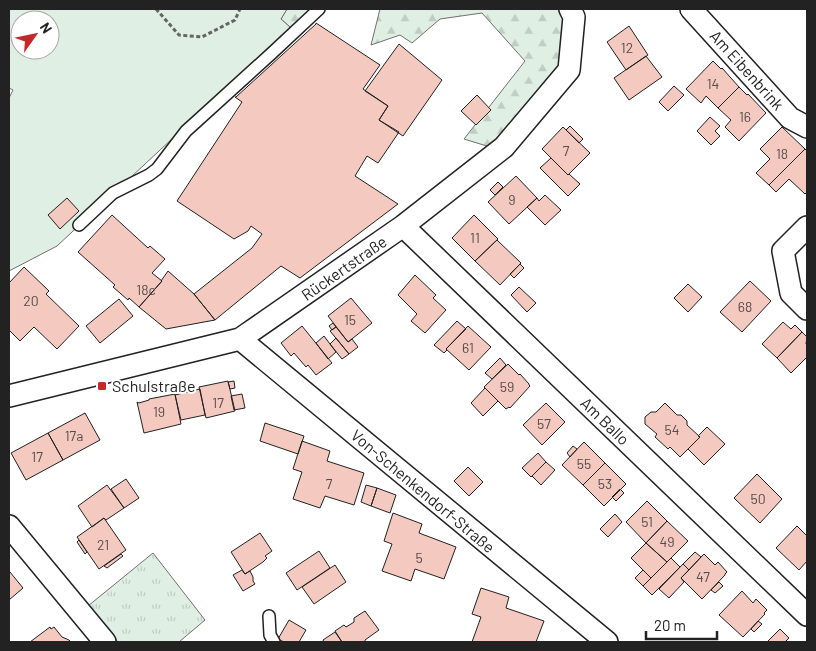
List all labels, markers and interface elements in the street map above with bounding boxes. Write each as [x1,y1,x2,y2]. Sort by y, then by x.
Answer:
north arrow [10,10,60,60]
text: N [37,19,56,36]
street label: Am Eibenbrink [707,26,788,114]
house number: 12 [621,39,633,56]
house number: 14 [707,75,719,92]
house number: 16 [739,108,751,125]
house number: 7 [563,142,570,159]
house number: 18 [776,145,788,162]
house number: 9 [508,191,516,208]
house number: 11 [470,229,480,246]
street label: Rückertstraße [297,231,390,304]
house number: 18c [136,281,156,298]
house number: 20 [23,292,39,309]
house number: 68 [738,298,752,315]
house number: 15 [344,311,356,328]
house number: 61 [462,339,474,356]
place label: Schulstraße [112,376,195,395]
house number: 59 [500,378,514,395]
marker: Schulstraße [96,380,108,392]
street label: Am Ballo [577,393,634,448]
house number: 17 [212,394,224,411]
house number: 19 [153,403,165,420]
house number: 57 [537,415,551,432]
house number: 54 [665,421,679,438]
street label: Von-Schenkendorf-Straße [348,425,499,556]
house number: 17a [65,427,83,444]
house number: 17 [31,448,43,465]
house number: 55 [577,455,591,472]
house number: 7 [326,475,333,492]
house number: 53 [598,475,612,492]
house number: 50 [750,490,766,507]
house number: 51 [641,513,653,530]
house number: 49 [659,533,675,550]
house number: 21 [97,536,109,553]
house number: 5 [415,549,423,566]
house number: 47 [696,568,710,585]
scale bar [646,608,717,640]
text: 20 m [654,616,686,634]

